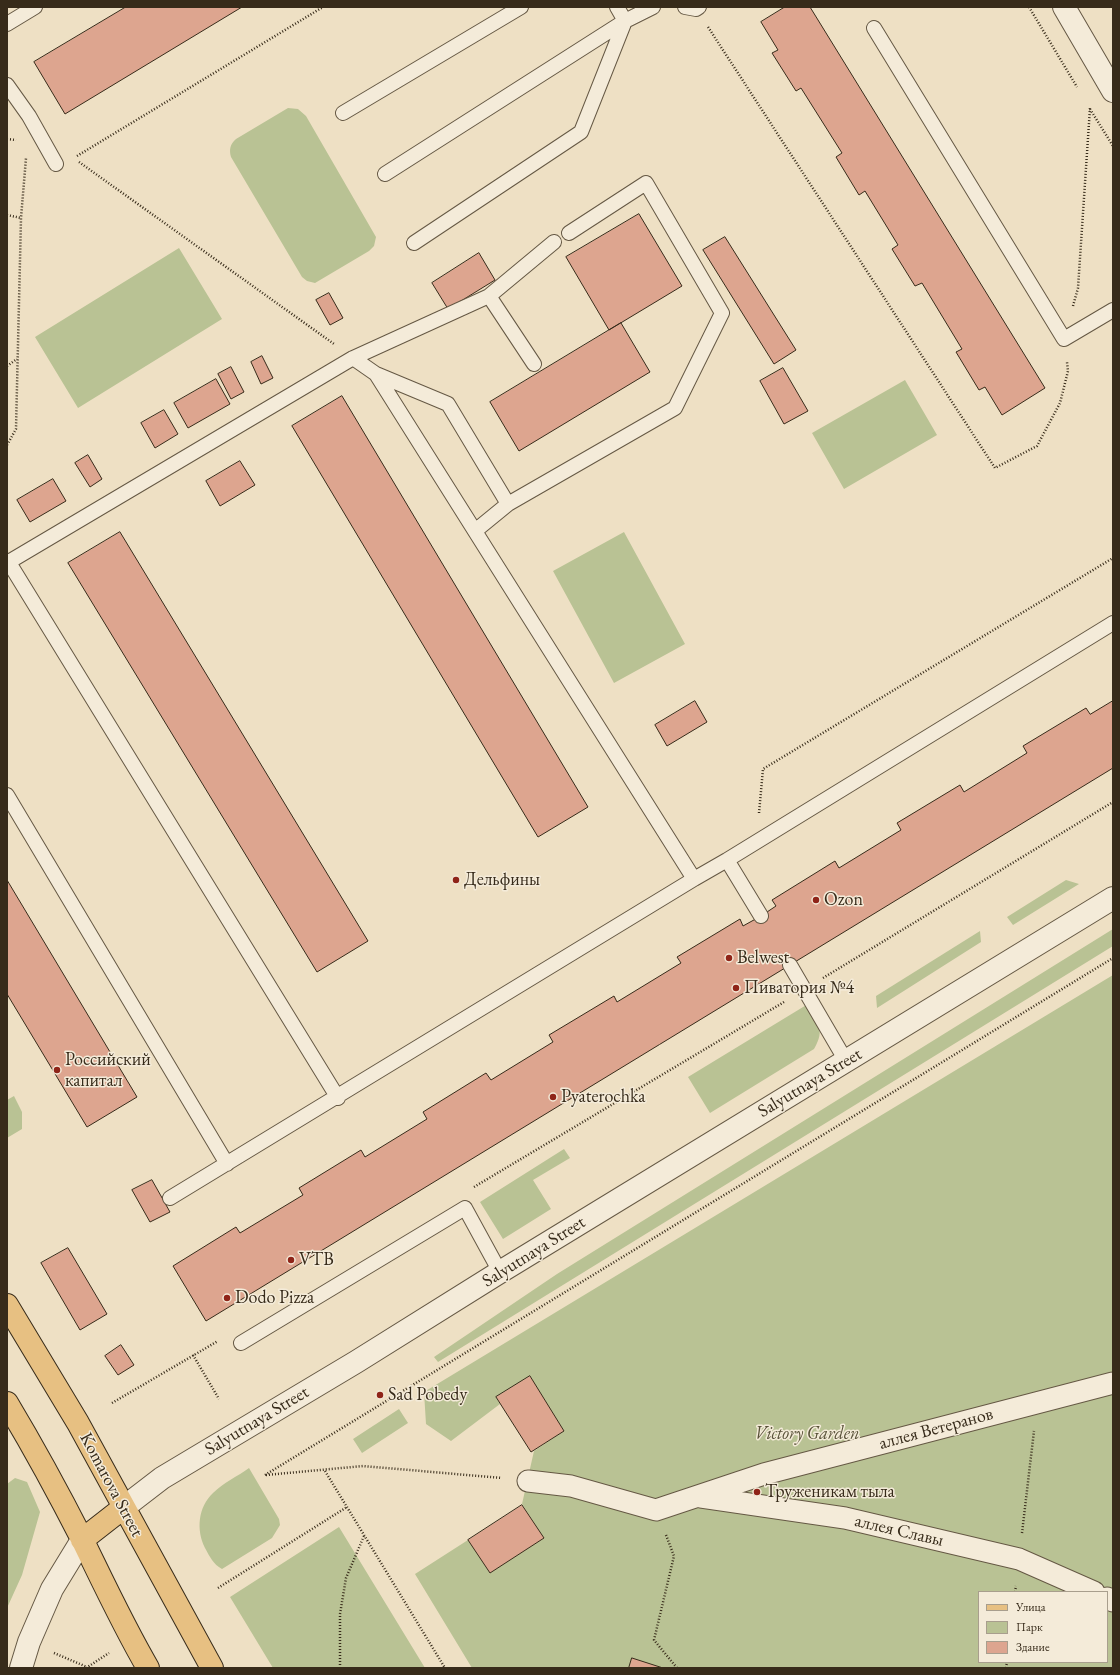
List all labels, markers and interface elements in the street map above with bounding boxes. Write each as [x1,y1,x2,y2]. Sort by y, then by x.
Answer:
place label: Дельфины [464,869,540,891]
marker: Дельфины [451,875,461,885]
place label: Ozon [824,889,863,911]
marker: Ozon [811,895,821,905]
place label: Belwest [737,947,789,969]
marker: Belwest [724,953,734,963]
place label: Пиватория №4 [744,977,854,999]
marker: Пиватория №4 [731,983,741,993]
street label: Salyutnaya Street [754,1044,866,1122]
place label: Российский капитал [65,1049,151,1092]
marker: Российский капитал [52,1065,62,1075]
place label: Pyaterochka [561,1086,646,1108]
marker: Pyaterochka [548,1092,558,1102]
street label: Salyutnaya Street [479,1212,589,1292]
place label: VTB [299,1249,334,1271]
marker: VTB [286,1255,296,1265]
place label: Dodo Pizza [235,1287,314,1309]
marker: Dodo Pizza [222,1293,232,1303]
street label: Salyutnaya Street [201,1382,313,1460]
place label: Sad Pobedy [388,1384,467,1406]
marker: Sad Pobedy [375,1390,385,1400]
street label: аллея Ветеранов [877,1403,995,1455]
park label: Victory Garden [755,1423,859,1445]
street label: Komarova Street [74,1429,148,1541]
place label: Труженикам тыла [765,1481,895,1503]
marker: Труженикам тыла [752,1487,762,1497]
street label: аллея Славы [853,1510,945,1552]
legend [978,1591,1108,1663]
text: Улица [1016,1599,1046,1615]
text: Парк [1016,1619,1043,1635]
text: Здание [1016,1639,1050,1655]

